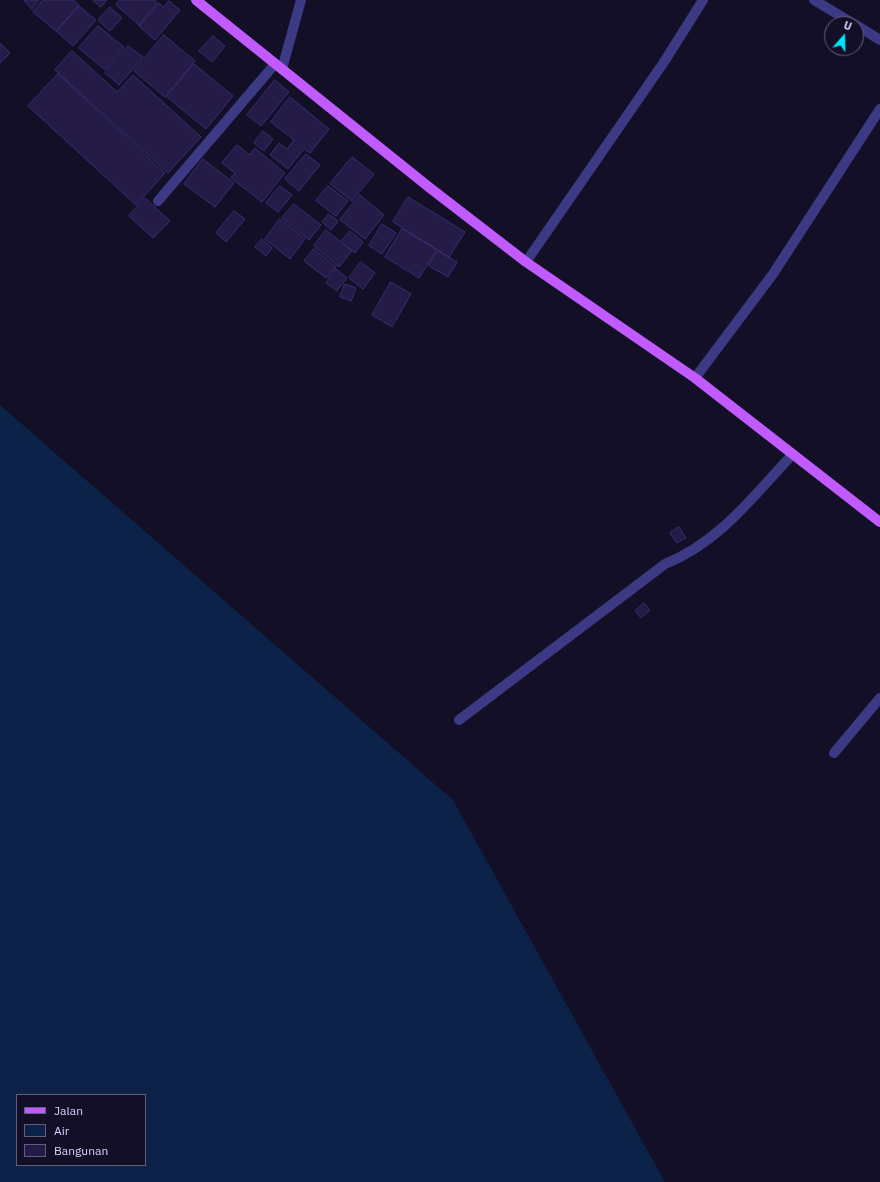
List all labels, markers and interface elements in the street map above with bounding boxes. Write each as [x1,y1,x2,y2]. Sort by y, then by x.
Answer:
north arrow [824,16,864,56]
text: U [842,18,854,34]
legend [16,1094,146,1166]
text: Jalan [54,1103,83,1118]
text: Air [54,1123,69,1138]
text: Bangunan [54,1143,108,1158]

